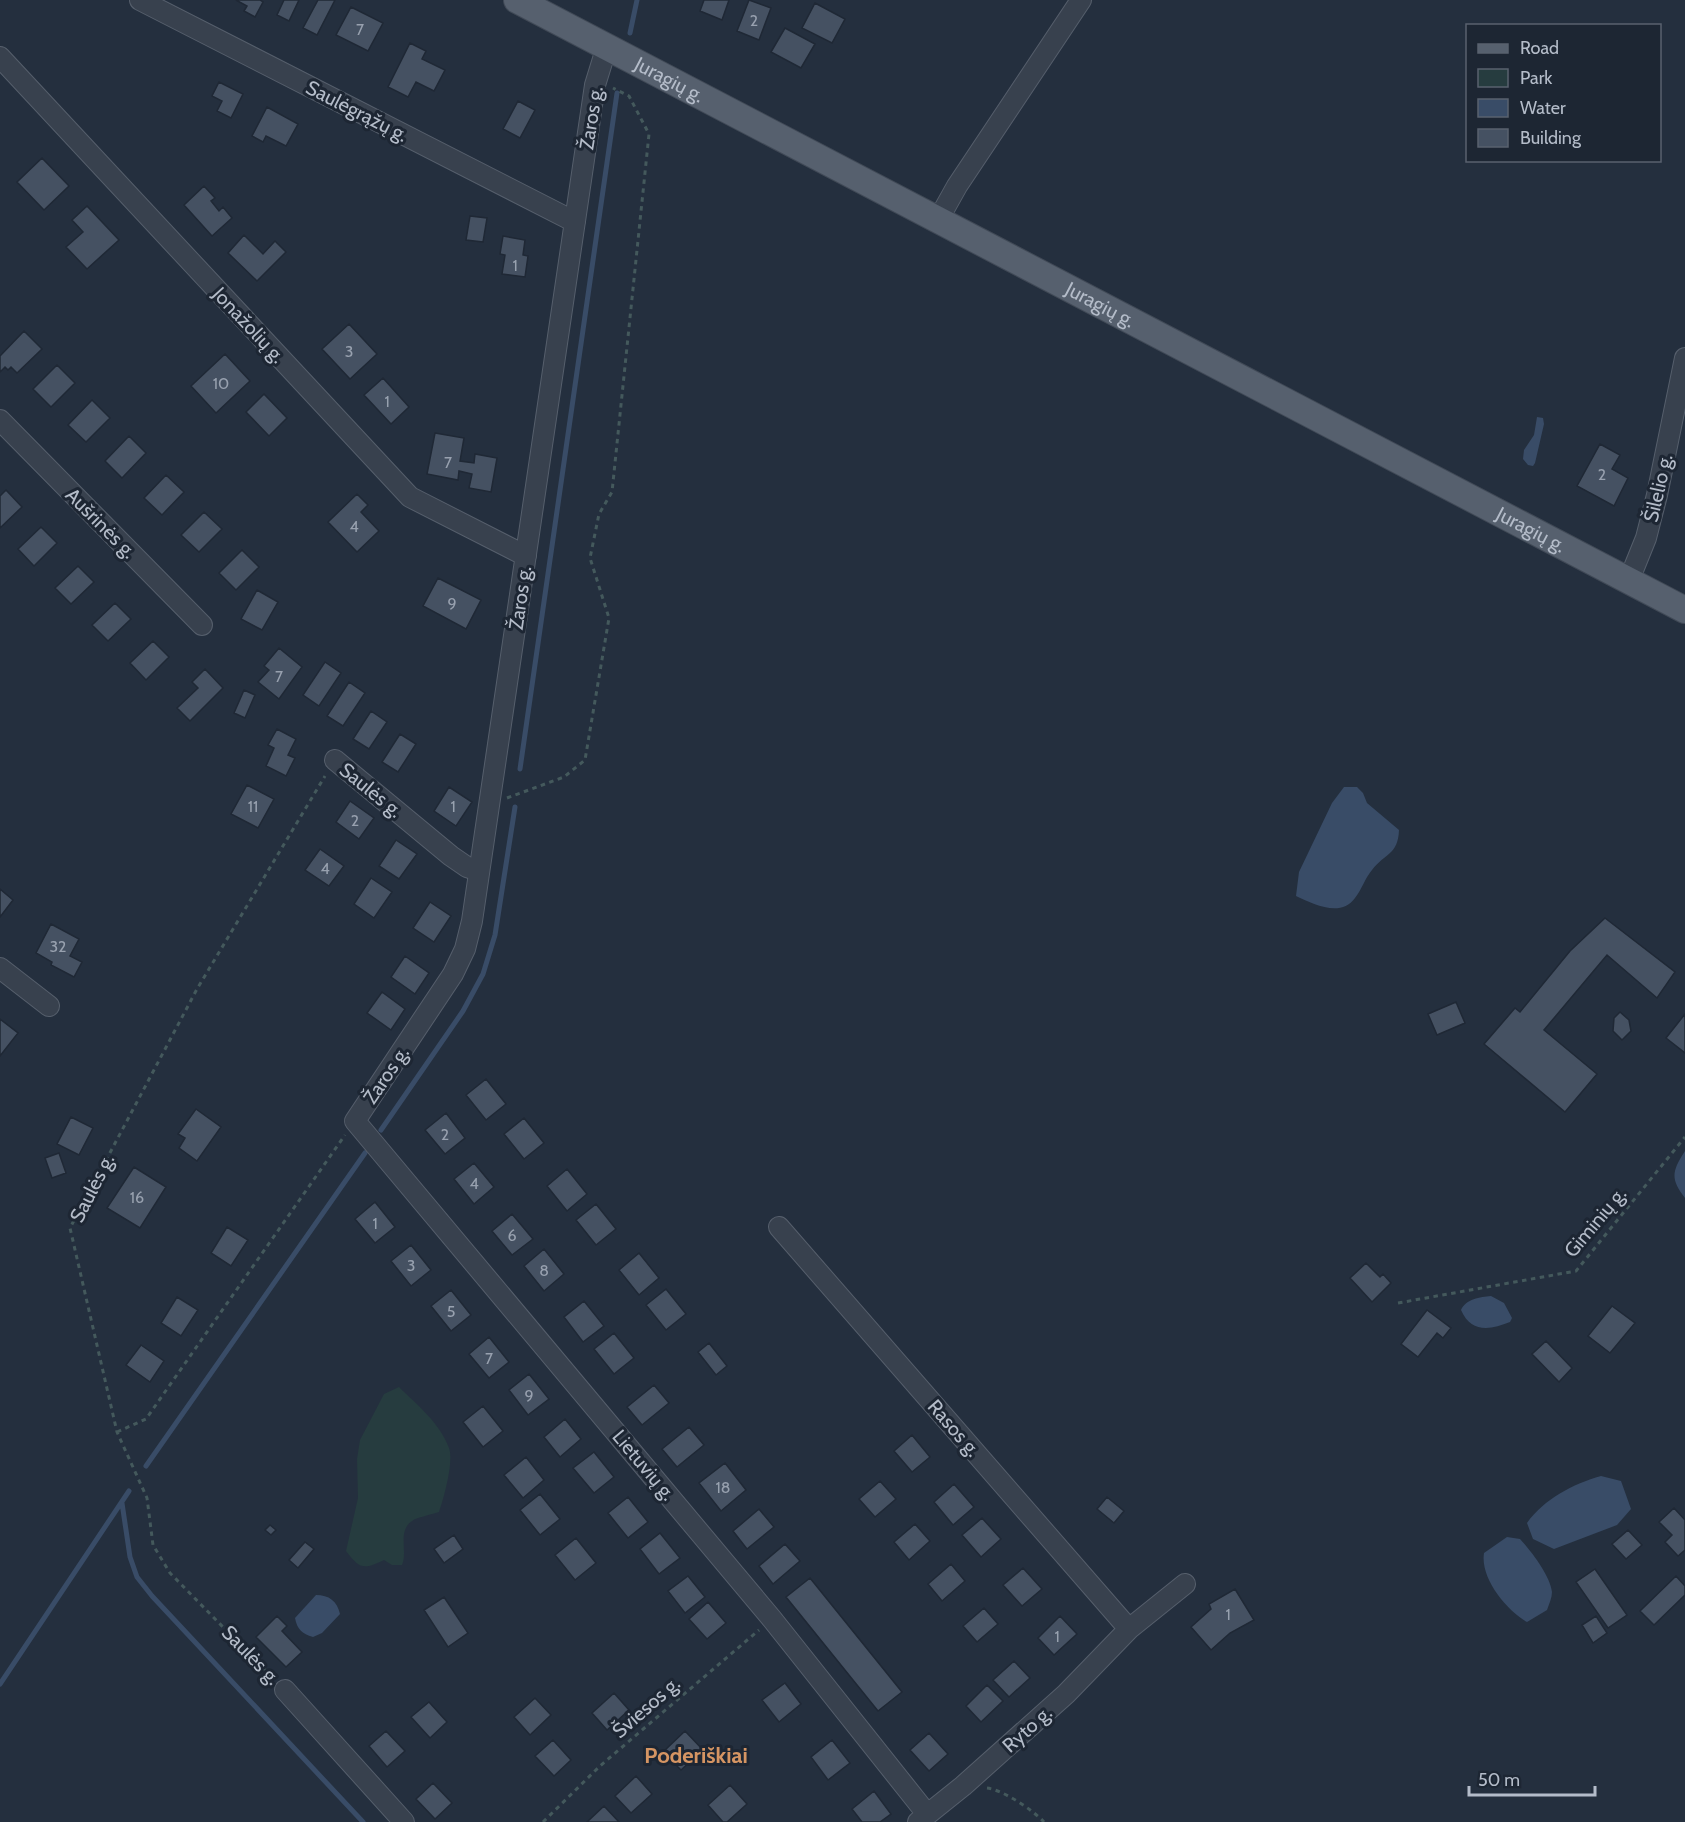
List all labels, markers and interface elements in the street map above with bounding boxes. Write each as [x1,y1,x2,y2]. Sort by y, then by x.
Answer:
house number: 2 [750,11,758,30]
house number: 7 [356,20,364,39]
legend [1466,24,1661,162]
text: Road [1520,37,1559,59]
street label: Juragių g. [630,51,708,108]
text: Park [1520,67,1553,89]
street label: Saulėgrąžų g. [302,75,412,147]
street label: Žaros g. [574,84,608,152]
text: Water [1520,97,1566,119]
text: Building [1520,127,1582,149]
house number: 1 [512,256,518,275]
street label: Juragių g. [1061,276,1139,333]
street label: Jonažolių g. [207,281,290,368]
house number: 3 [345,342,353,361]
house number: 10 [213,374,229,393]
house number: 1 [384,392,390,411]
street label: Šilelio g. [1639,452,1677,524]
house number: 7 [444,453,452,472]
house number: 2 [1598,465,1606,484]
street label: Aušrinės g. [61,483,141,563]
street label: Juragių g. [1491,501,1570,558]
house number: 4 [349,517,359,536]
street label: Žaros g. [504,564,536,632]
house number: 9 [447,594,457,613]
house number: 7 [275,667,283,686]
street label: Saulės g. [335,758,407,822]
house number: 11 [248,797,258,816]
house number: 1 [450,797,456,816]
house number: 2 [351,811,359,830]
house number: 4 [320,859,330,878]
house number: 32 [49,937,67,956]
street label: Žaros g. [358,1042,414,1108]
house number: 2 [441,1125,449,1144]
street label: Saulės g. [65,1150,119,1226]
house number: 4 [469,1174,479,1193]
street label: Giminių g. [1559,1182,1631,1262]
house number: 16 [130,1188,144,1207]
house number: 1 [372,1214,378,1233]
house number: 6 [507,1226,517,1245]
house number: 3 [407,1256,415,1275]
house number: 8 [539,1261,549,1280]
house number: 5 [447,1302,455,1321]
house number: 7 [485,1349,493,1368]
house number: 9 [524,1386,534,1405]
street label: Rasos g. [923,1395,985,1461]
street label: Lietuvių g. [608,1425,680,1505]
house number: 18 [716,1478,730,1497]
house number: 1 [1225,1605,1231,1624]
street label: Saulės g. [217,1620,285,1690]
house number: 1 [1054,1627,1060,1646]
street label: Šviesos g. [607,1671,685,1743]
street label: Ryto g. [997,1701,1057,1757]
district label: Poderiškiai [644,1742,748,1769]
scale bar [1469,1759,1595,1797]
text: 50 m [1478,1769,1520,1791]

